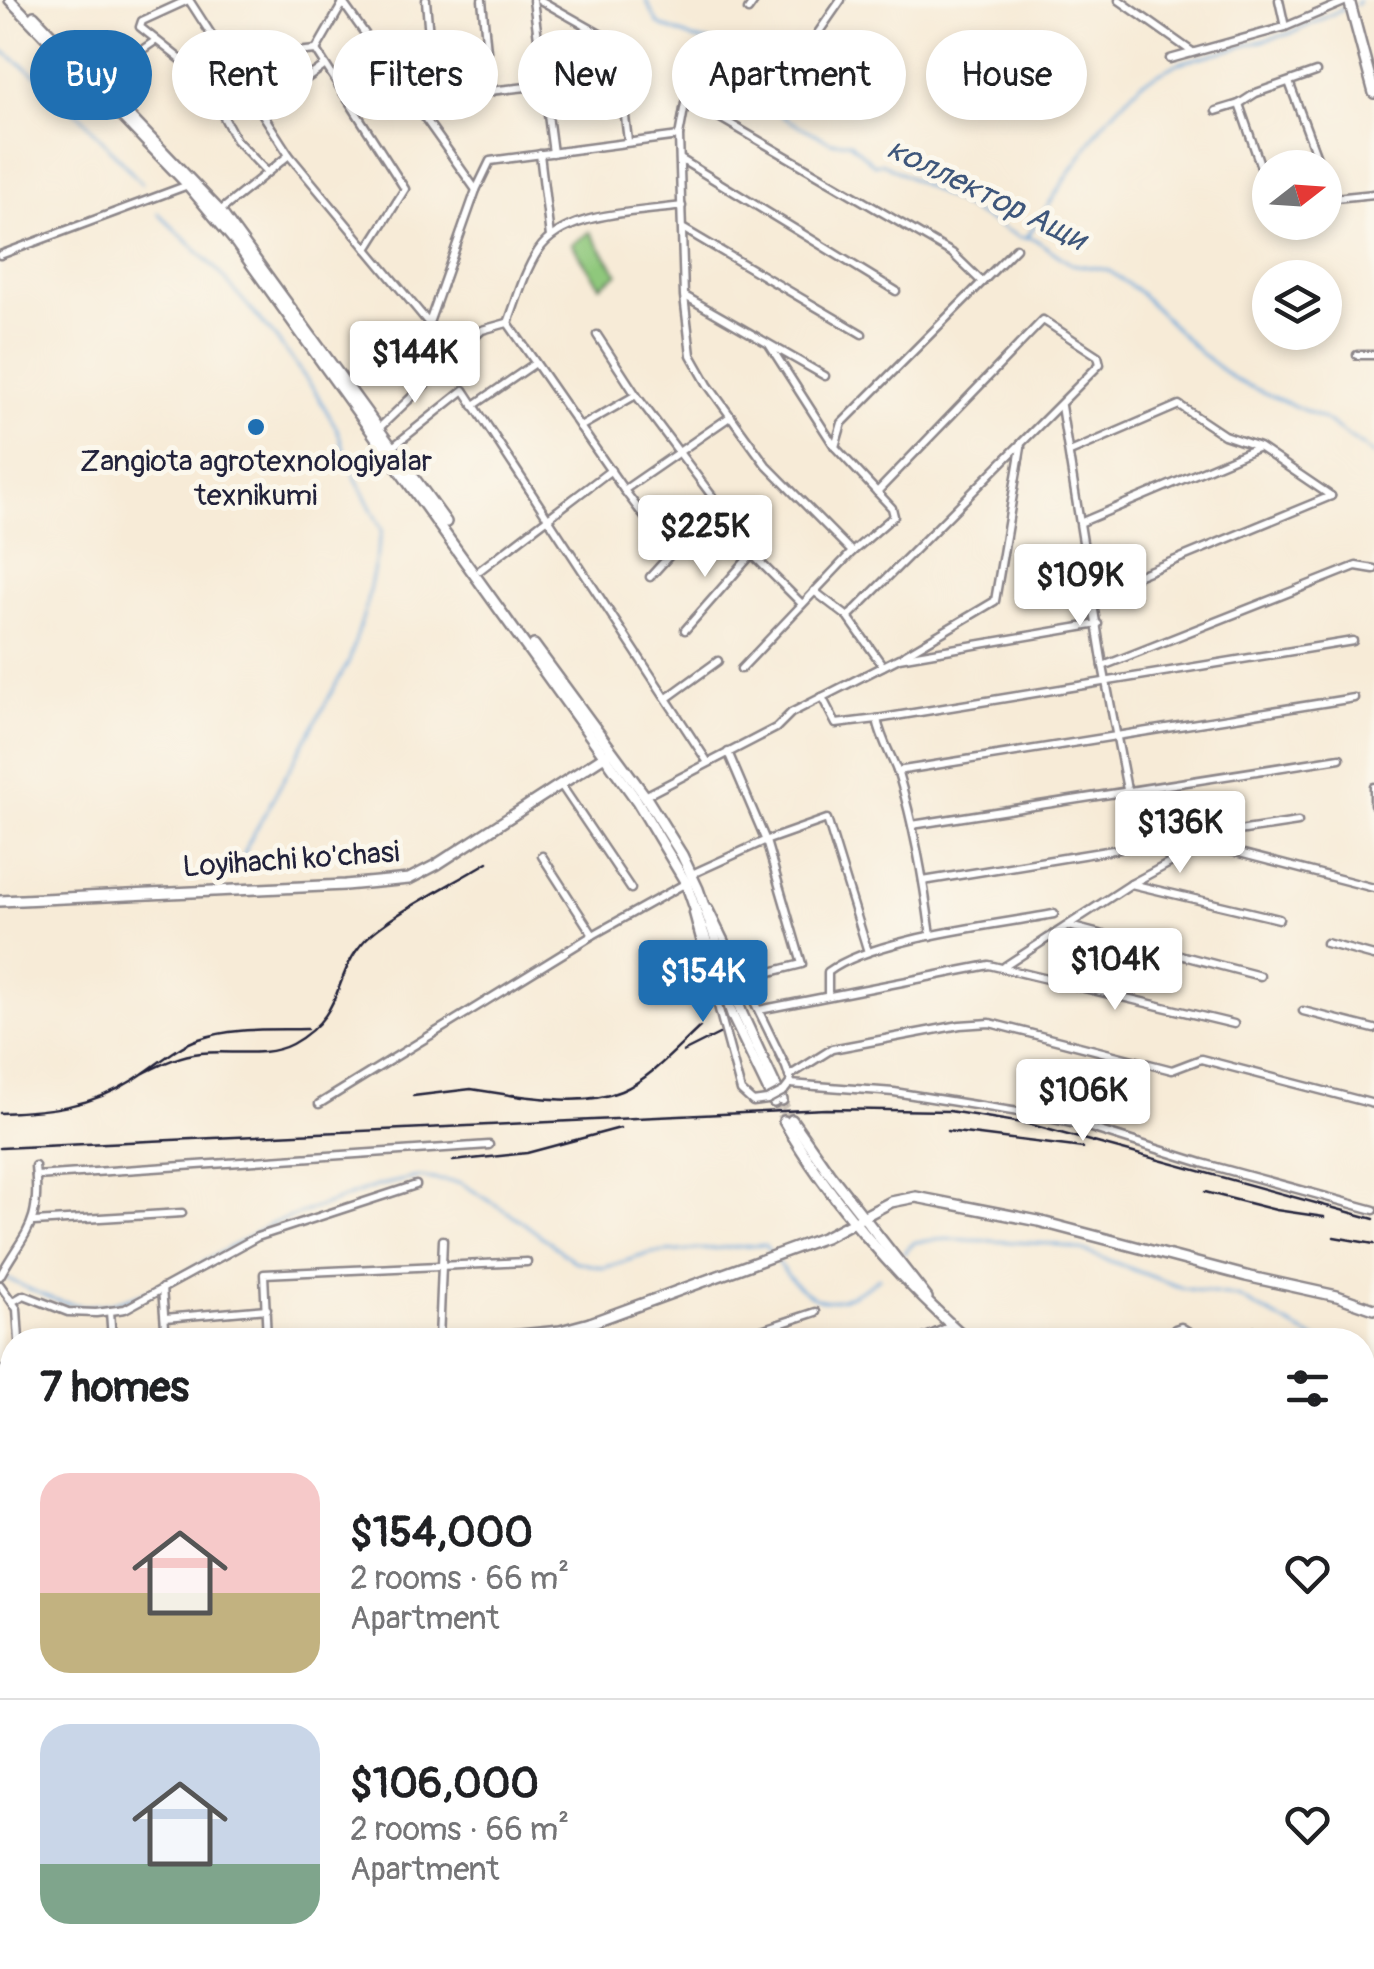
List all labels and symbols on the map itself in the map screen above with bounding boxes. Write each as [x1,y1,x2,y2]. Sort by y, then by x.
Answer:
water label: коллектор Ащи [881,129,1096,261]
north arrow [1252,150,1342,240]
pin: $144K [345,321,485,406]
marker: Zangiota agrotexnologiyalar texnikumi [245,416,267,438]
place label: Zangiota agrotexnologiyalar texnikumi [80,443,433,514]
pin: $225K [635,495,775,580]
pin: $109K [1010,544,1150,629]
pin: $136K [1110,791,1250,876]
street label: Loyihachi ko'chasi [181,833,401,886]
pin: $104K [1045,928,1185,1013]
pin: $154K [633,940,773,1025]
pin: $106K [1013,1059,1153,1144]

